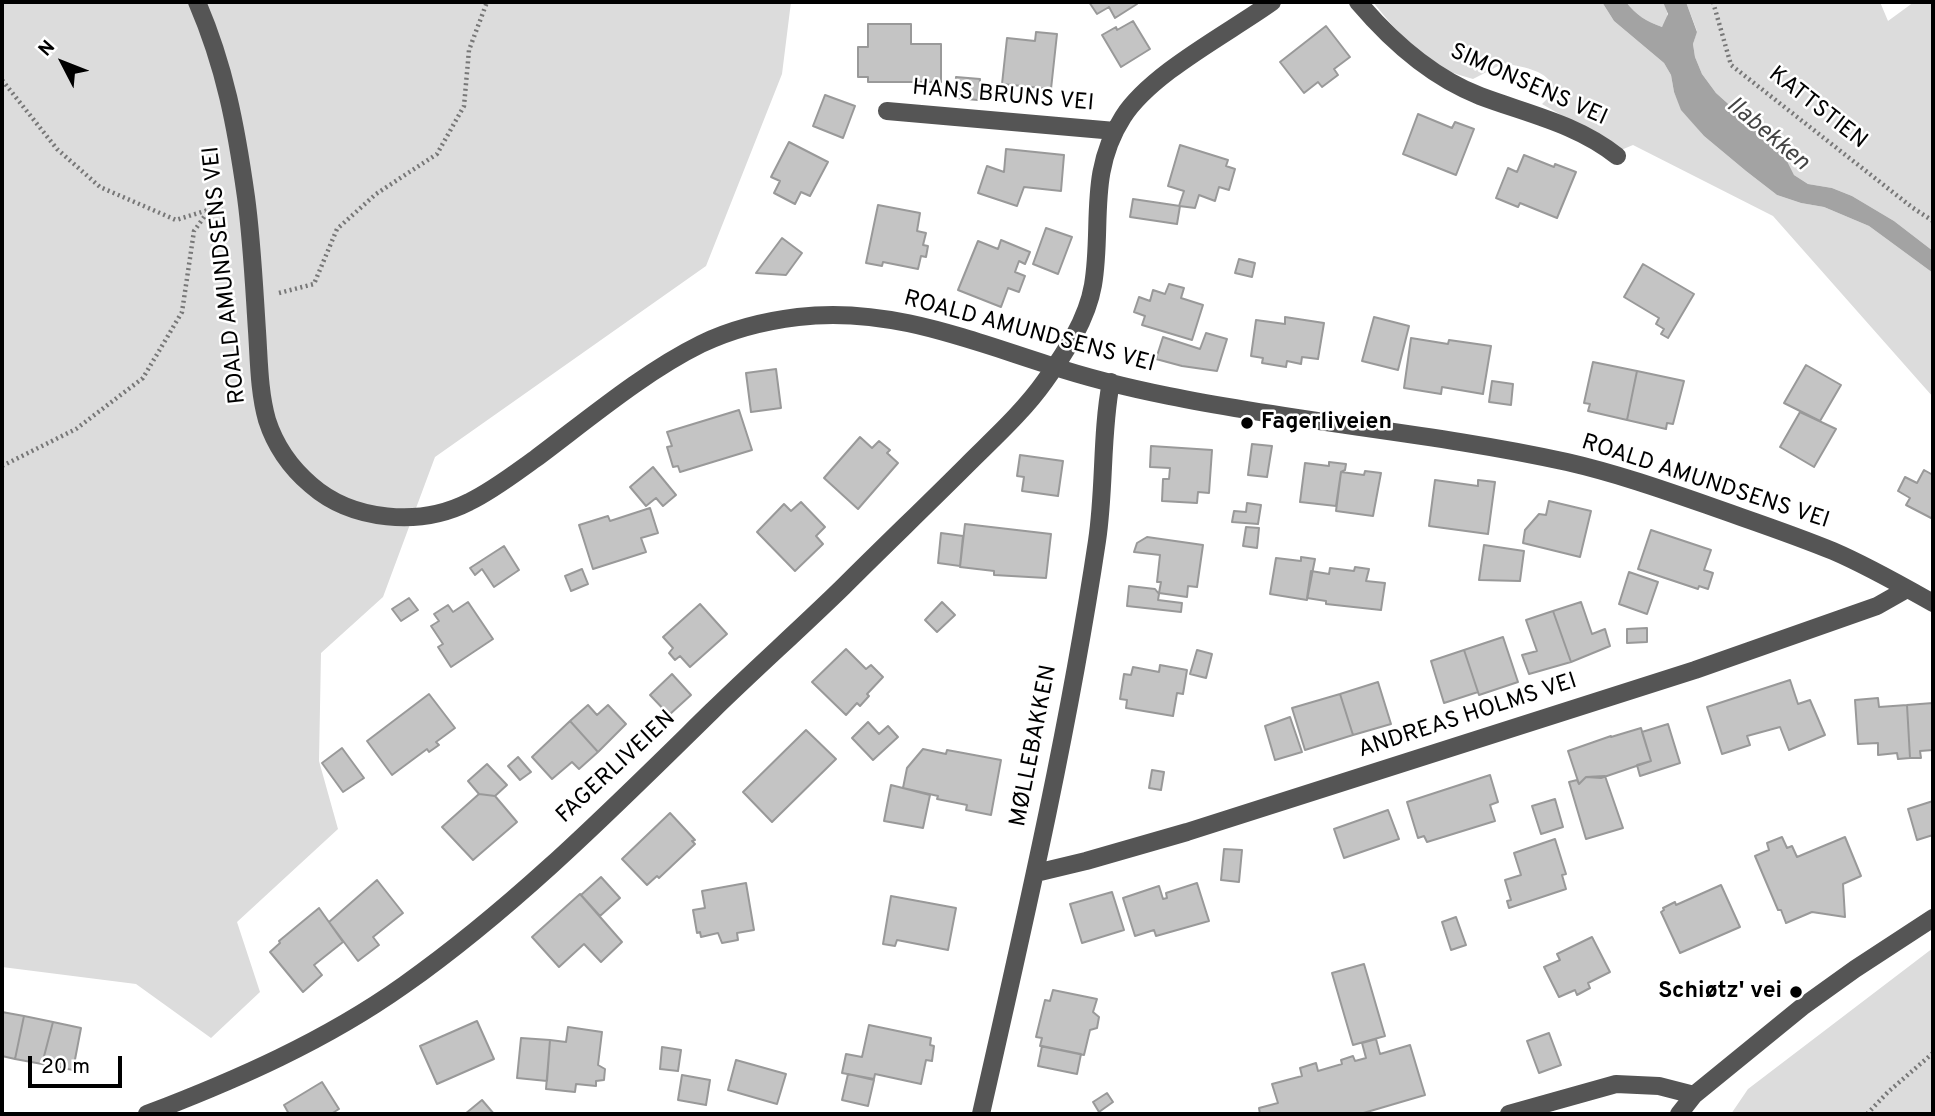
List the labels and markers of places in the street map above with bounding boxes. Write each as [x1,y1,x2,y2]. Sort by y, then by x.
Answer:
place label: Fagerliveien [1261,409,1392,437]
marker: Fagerliveien [1239,415,1255,431]
place label: Schiøtz' vei [1658,978,1782,1006]
marker: Schiøtz' vei [1788,984,1804,1000]

